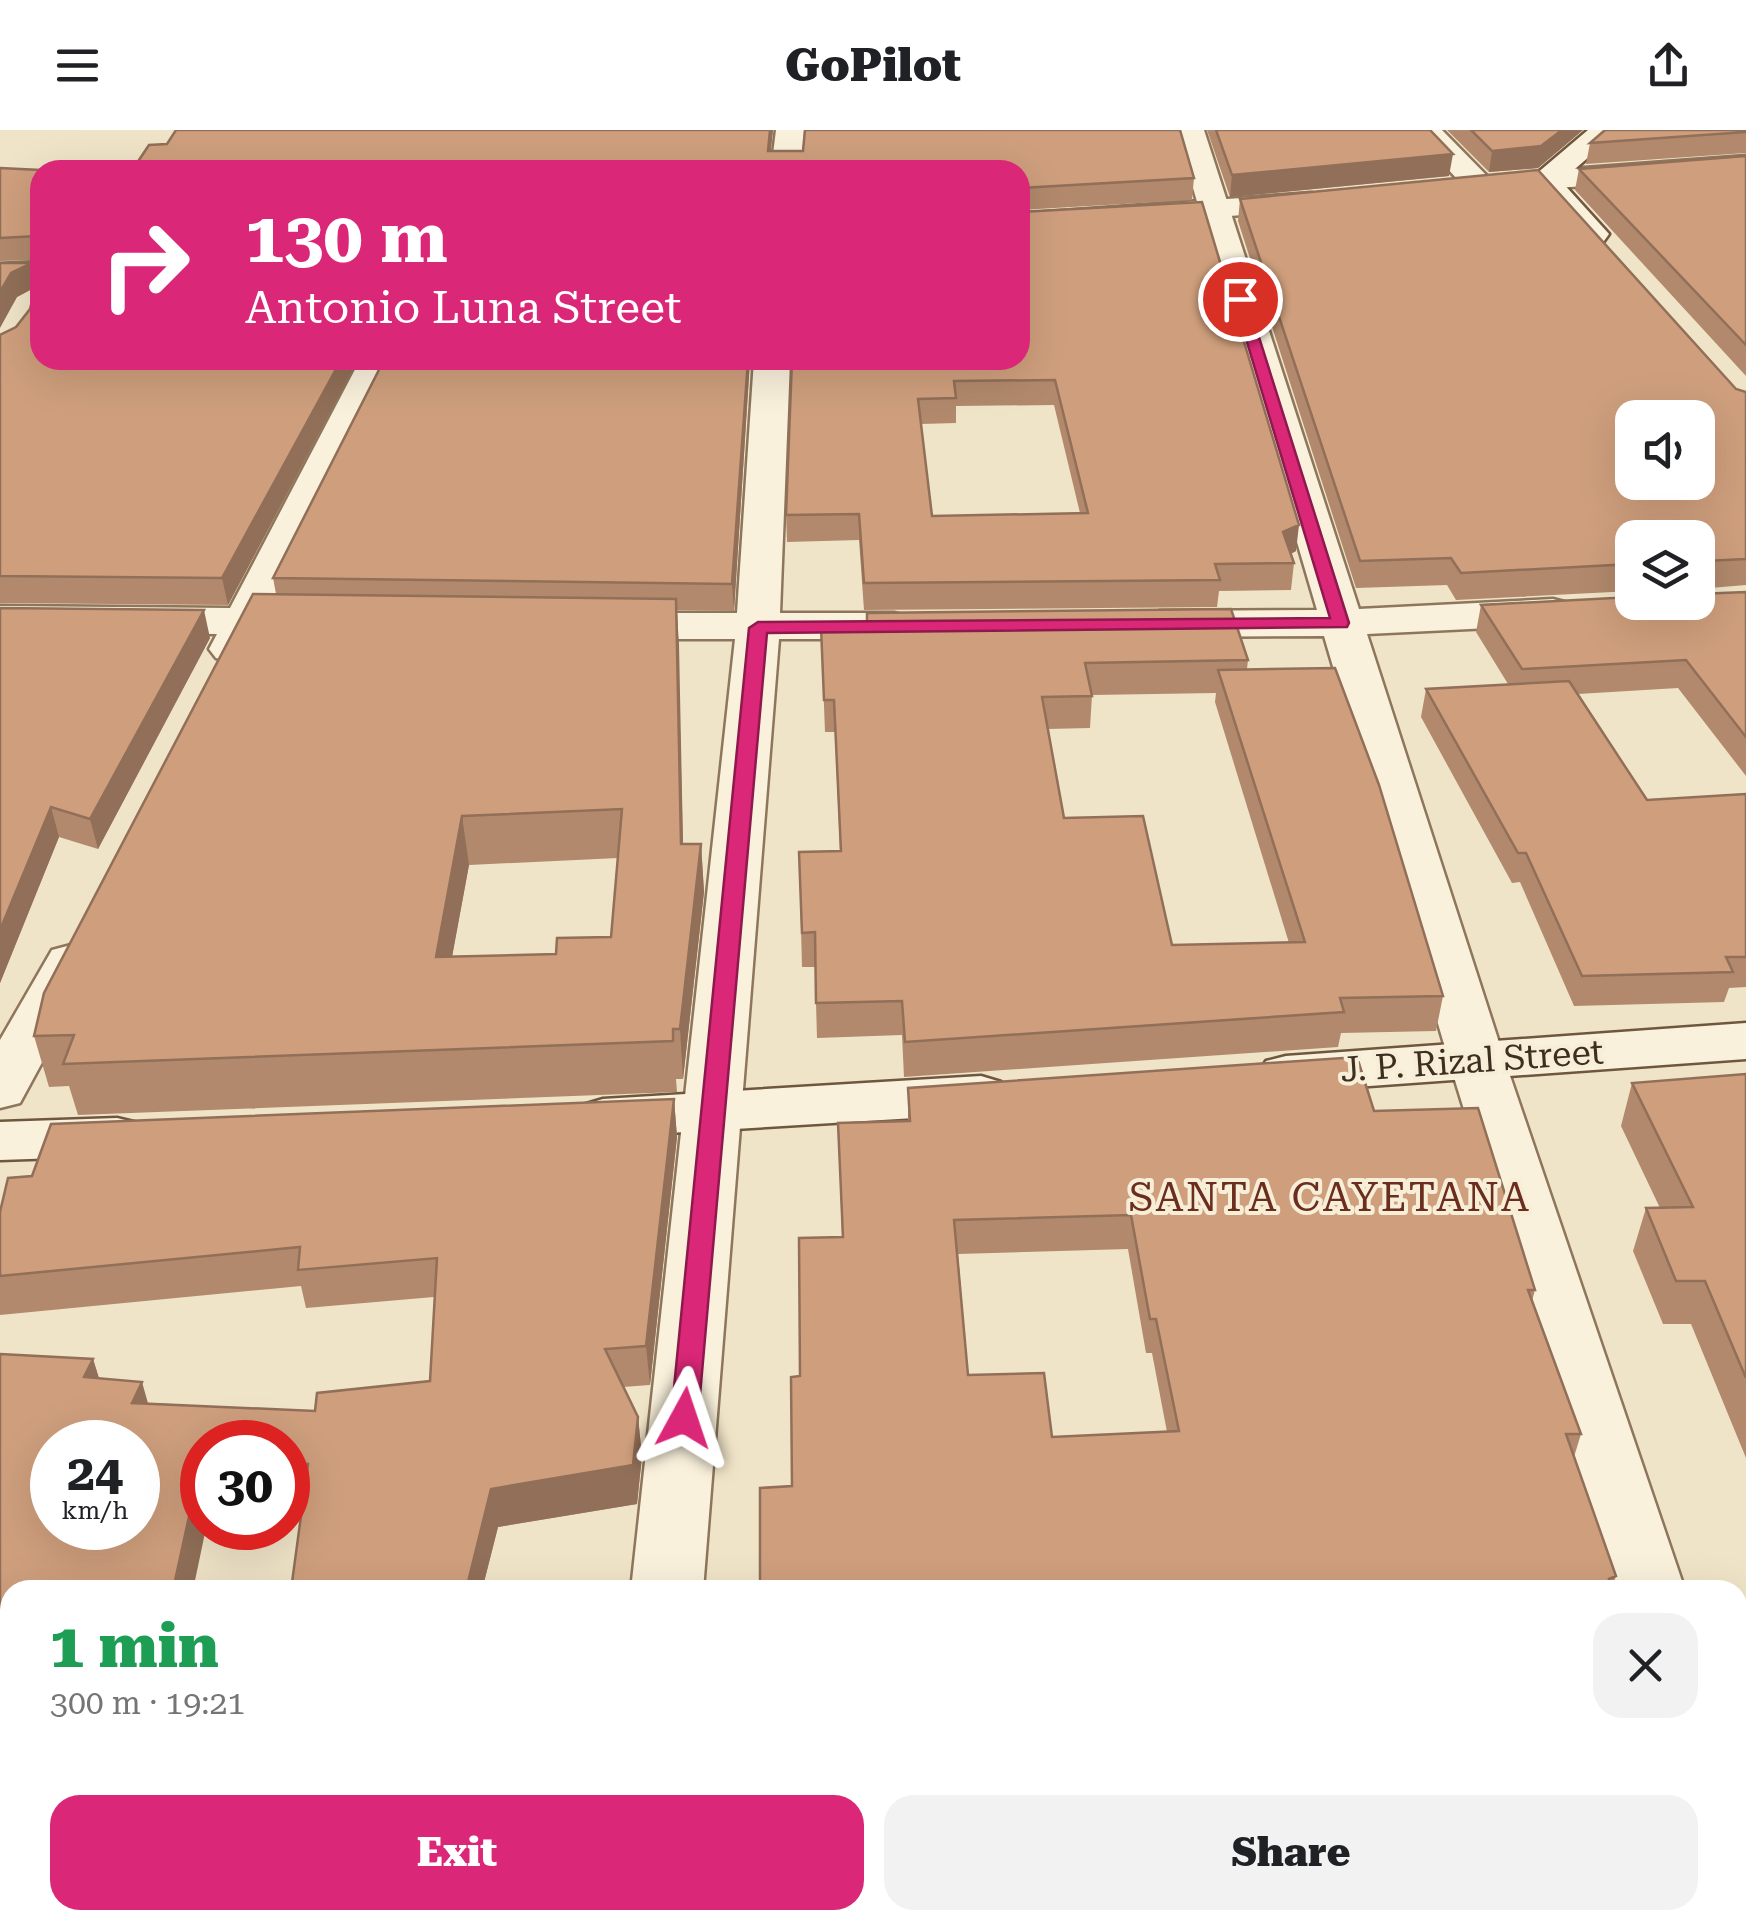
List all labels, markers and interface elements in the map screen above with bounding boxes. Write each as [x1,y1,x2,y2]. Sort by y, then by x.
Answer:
icon: menu [50,38,105,93]
icon: share [1641,38,1696,93]
text: GoPilot [785,39,961,92]
text: 130 m [245,197,448,279]
icon: right [80,200,210,330]
pin [1198,257,1283,342]
icon: arrive [1213,272,1268,327]
text: Antonio Luna Street [245,281,682,334]
map controls [1615,400,1715,620]
button: sound [1615,400,1715,500]
button: layers [1615,520,1715,620]
street label: J. P. Rizal Street [1339,1031,1605,1091]
district label: SANTA CAYETANA [1129,1174,1531,1221]
position arrow [632,1366,736,1470]
speed limit sign: 30 [180,1420,310,1550]
text: 24 [67,1444,123,1502]
text: km/h [62,1496,128,1525]
text: 1 min [50,1611,219,1682]
button: close [1593,1613,1698,1718]
text: 300 m · 19:21 [50,1684,245,1722]
button: Exit [50,1795,864,1910]
button: Share [884,1795,1698,1910]

